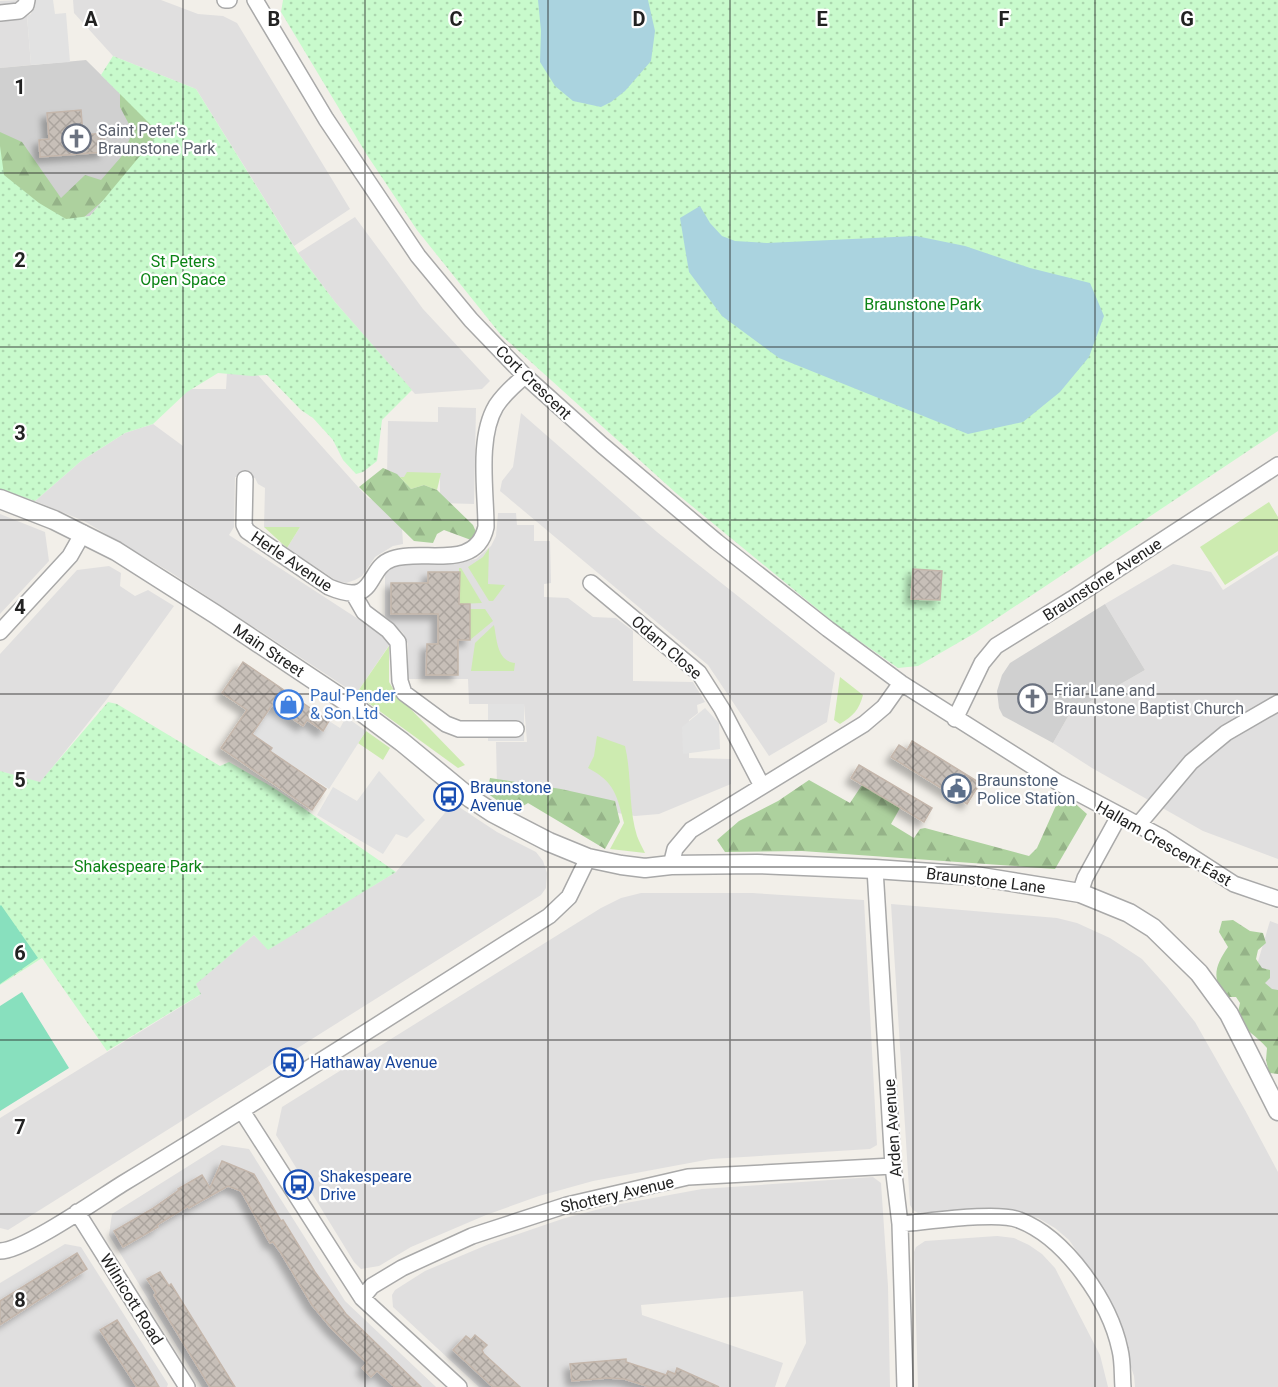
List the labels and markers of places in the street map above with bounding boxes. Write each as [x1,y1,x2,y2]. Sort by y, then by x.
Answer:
place label: Saint Peter's Braunstone Park [98,121,216,158]
church icon: Saint Peter's Braunstone Park [61,123,93,155]
place label: Friar Lane and Braunstone Baptist Church [1054,681,1244,718]
church icon: Friar Lane and Braunstone Baptist Church [1017,683,1049,715]
place label: Paul Pender & Son Ltd [310,686,396,723]
shop icon: Paul Pender & Son Ltd [273,688,305,720]
place label: Braunstone Police Station [977,771,1075,808]
public building icon: Braunstone Police Station [940,773,972,805]
place label: Braunstone Avenue [470,778,551,815]
bus stop icon: Braunstone Avenue [433,780,465,812]
bus stop icon: Hathaway Avenue [273,1046,305,1078]
place label: Hathaway Avenue [310,1053,437,1072]
place label: Shakespeare Drive [320,1167,412,1204]
bus stop icon: Shakespeare Drive [283,1169,315,1201]

